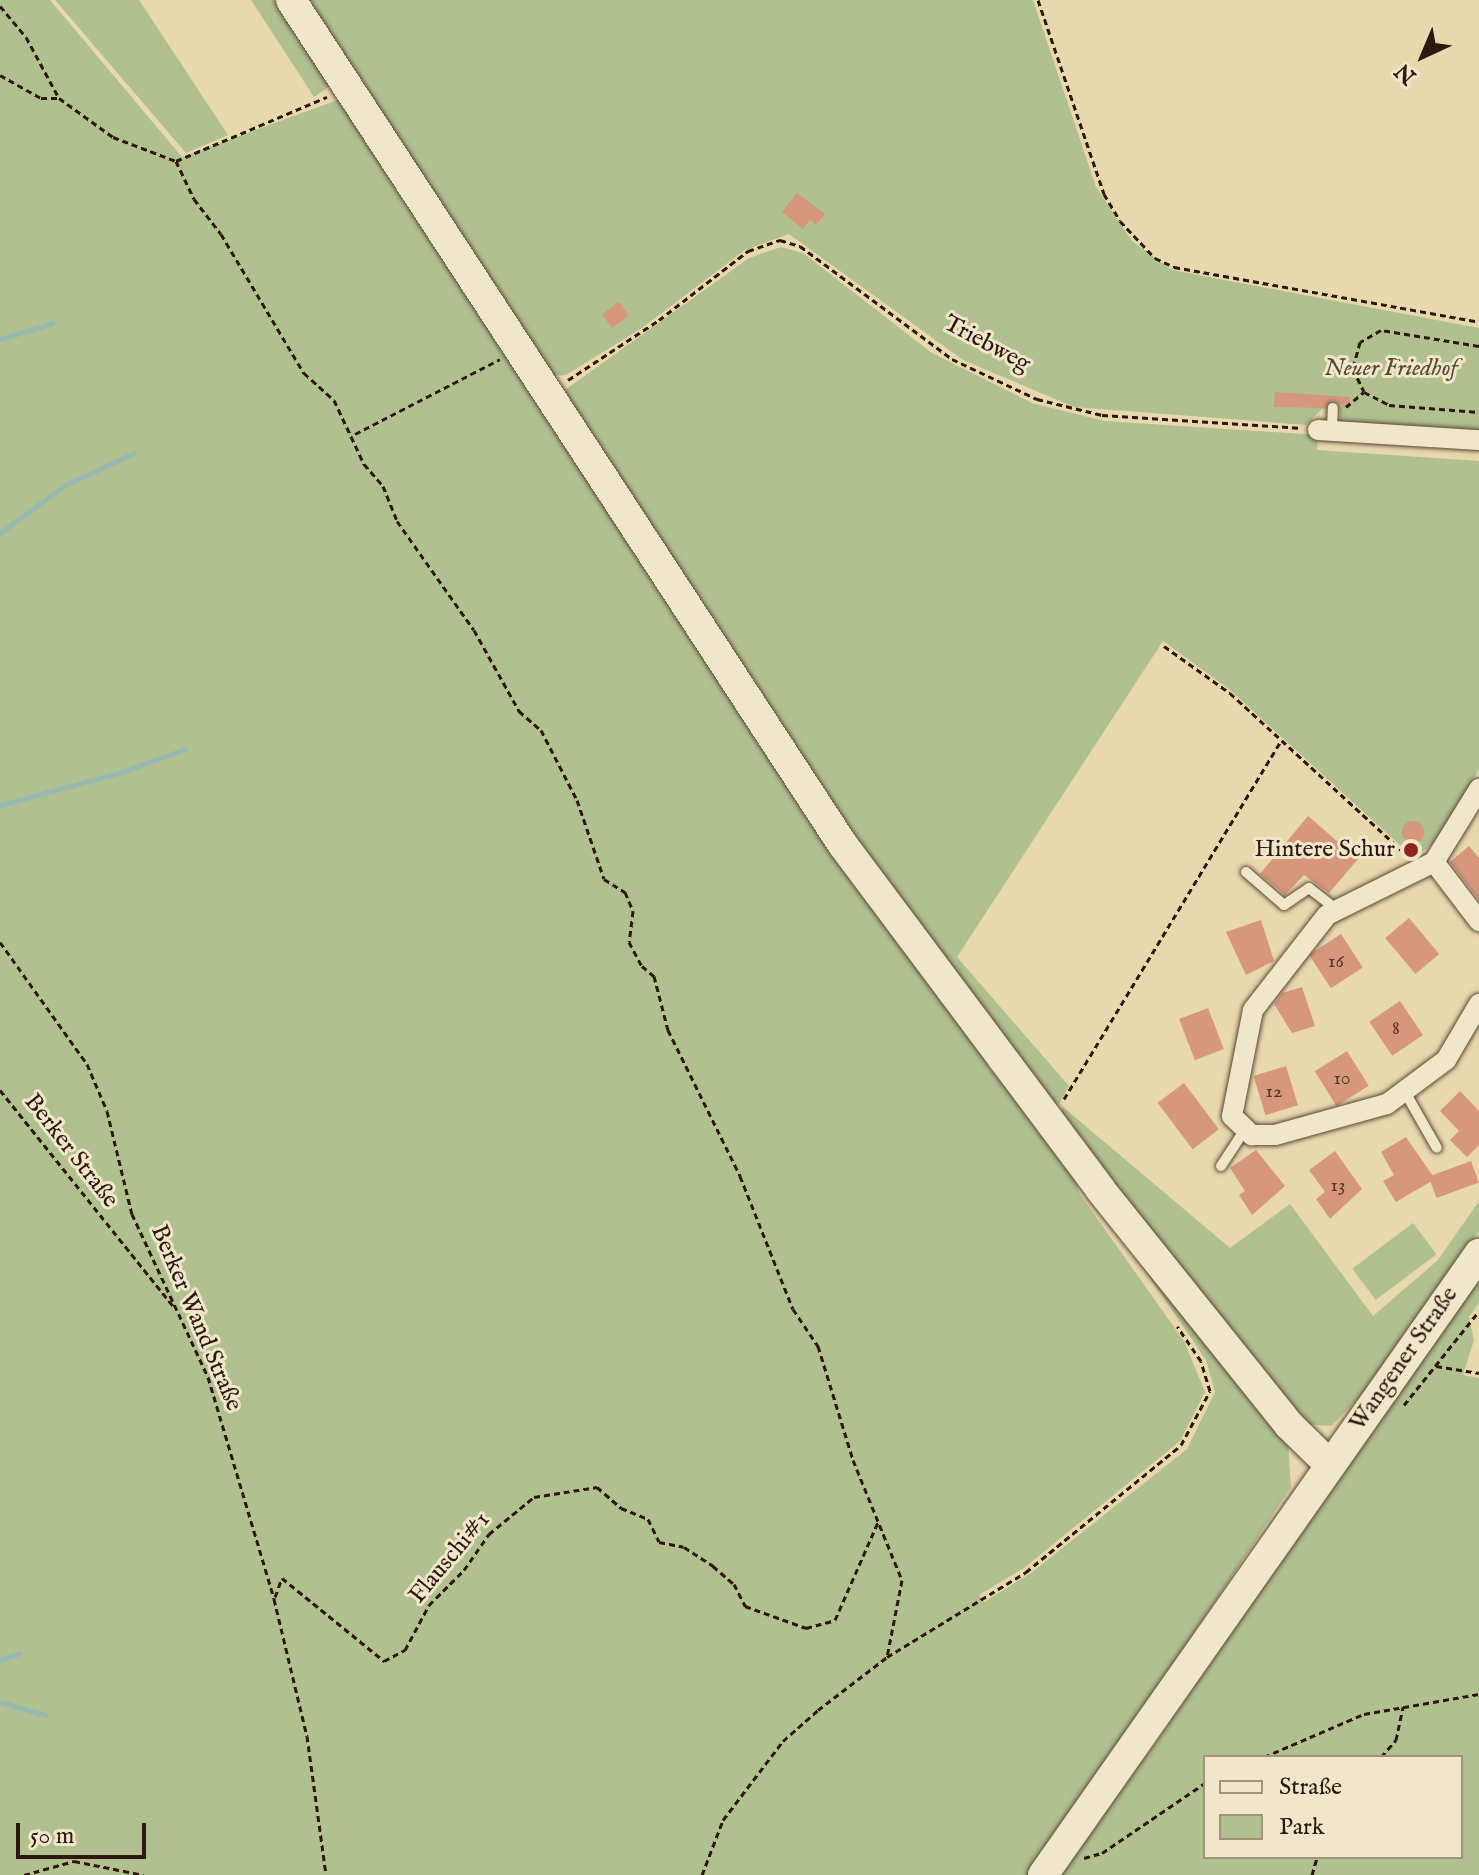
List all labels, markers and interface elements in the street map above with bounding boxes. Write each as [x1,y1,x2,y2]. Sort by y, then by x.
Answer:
north arrow [1383,16,1463,96]
text: N [1390,57,1423,90]
street label: Triebweg [939,309,1035,379]
park label: Neuer Friedhof [1324,355,1458,383]
place label: Hintere Schur [1254,836,1395,864]
marker: Hintere Schur [1402,841,1420,859]
house number: 16 [1328,949,1344,973]
house number: 8 [1392,1016,1400,1040]
house number: 10 [1333,1066,1351,1090]
house number: 12 [1266,1079,1282,1103]
street label: Berker Straße [18,1088,124,1214]
house number: 13 [1331,1173,1345,1197]
street label: Berker Wand Straße [144,1221,248,1415]
street label: Wangener Straße [1344,1281,1464,1437]
street label: Flauschi#1 [403,1506,497,1610]
legend [1203,1755,1463,1859]
text: Straße [1279,1772,1342,1803]
scale bar [20,1807,150,1857]
text: Park [1279,1812,1325,1843]
text: 50 m [30,1821,74,1852]

